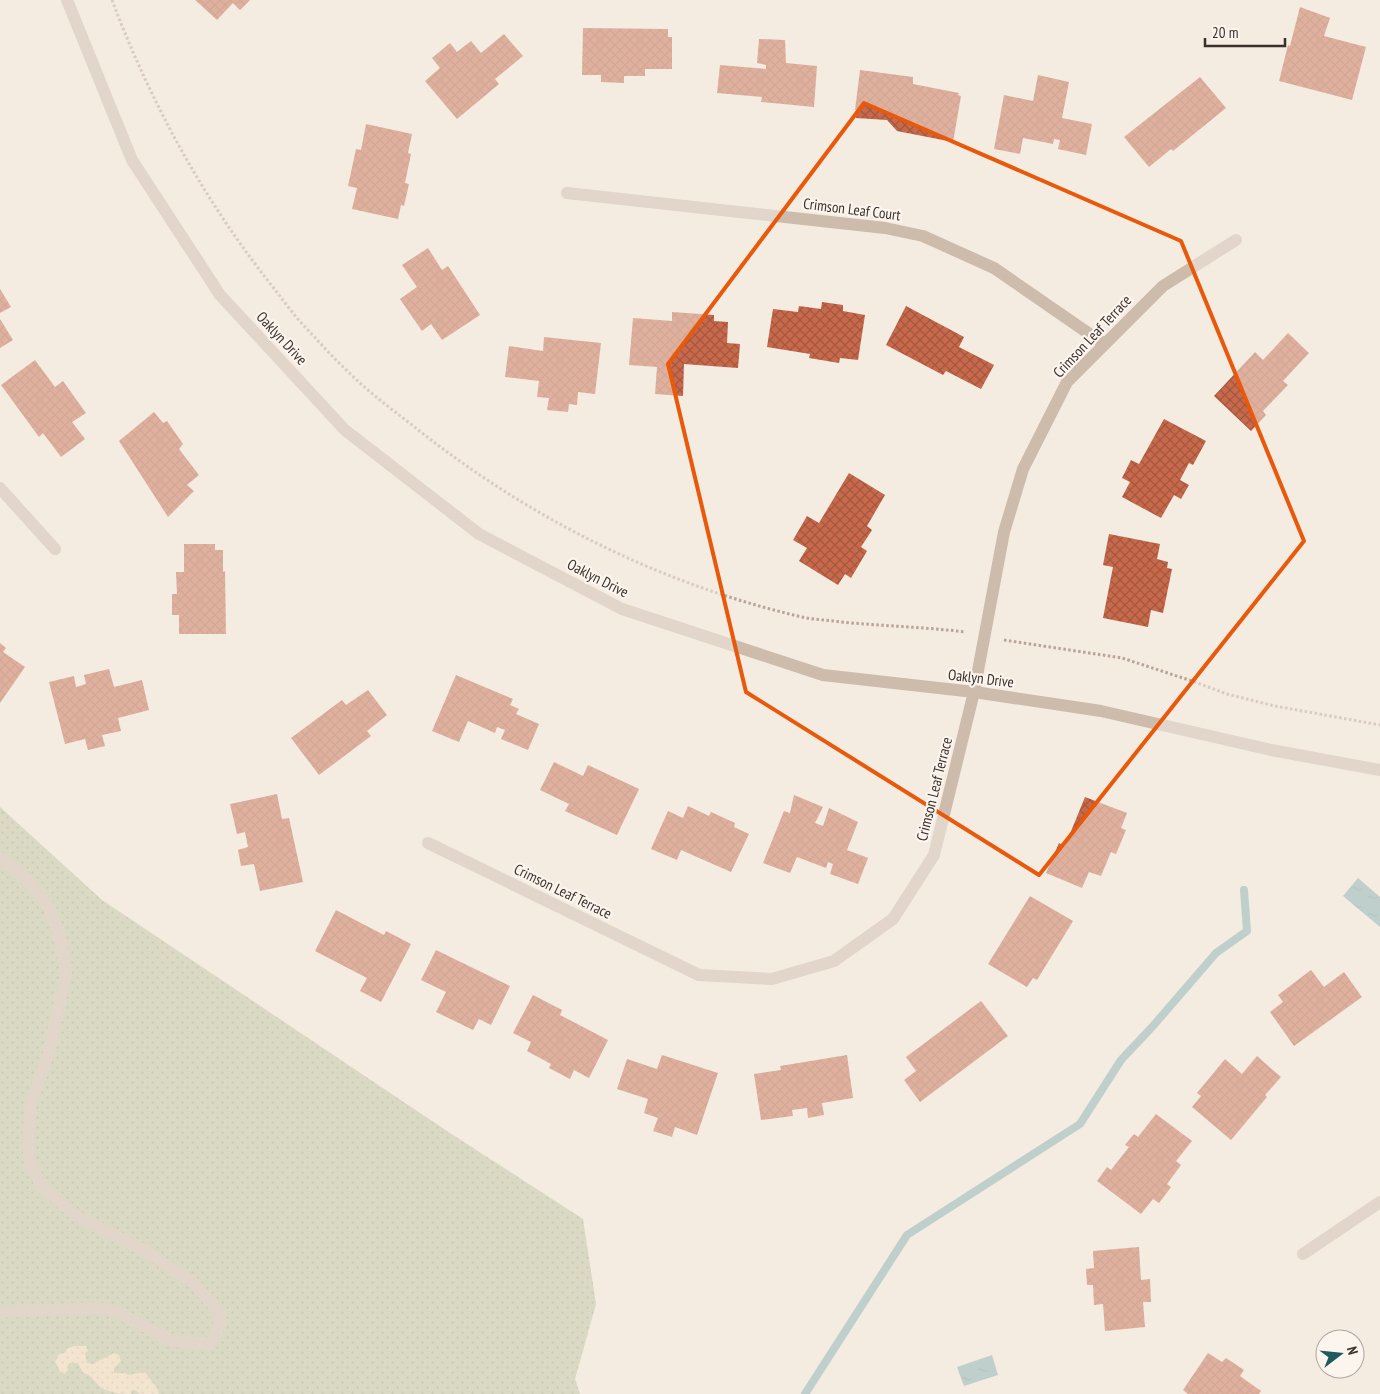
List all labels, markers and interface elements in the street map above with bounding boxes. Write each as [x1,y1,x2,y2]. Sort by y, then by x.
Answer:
scale bar [1205,15,1285,47]
text: 20 m [1212,23,1238,42]
street label: Crimson Leaf Court [802,194,902,224]
street label: Crimson Leaf Terrace [1049,291,1135,381]
street label: Oaklyn Drive [252,307,312,369]
street label: Oaklyn Drive [564,555,632,601]
street label: Oaklyn Drive [947,665,1015,691]
street label: Crimson Leaf Terrace [912,735,956,843]
street label: Crimson Leaf Terrace [511,859,615,923]
north arrow [1315,1329,1365,1379]
text: N [1343,1344,1362,1357]

